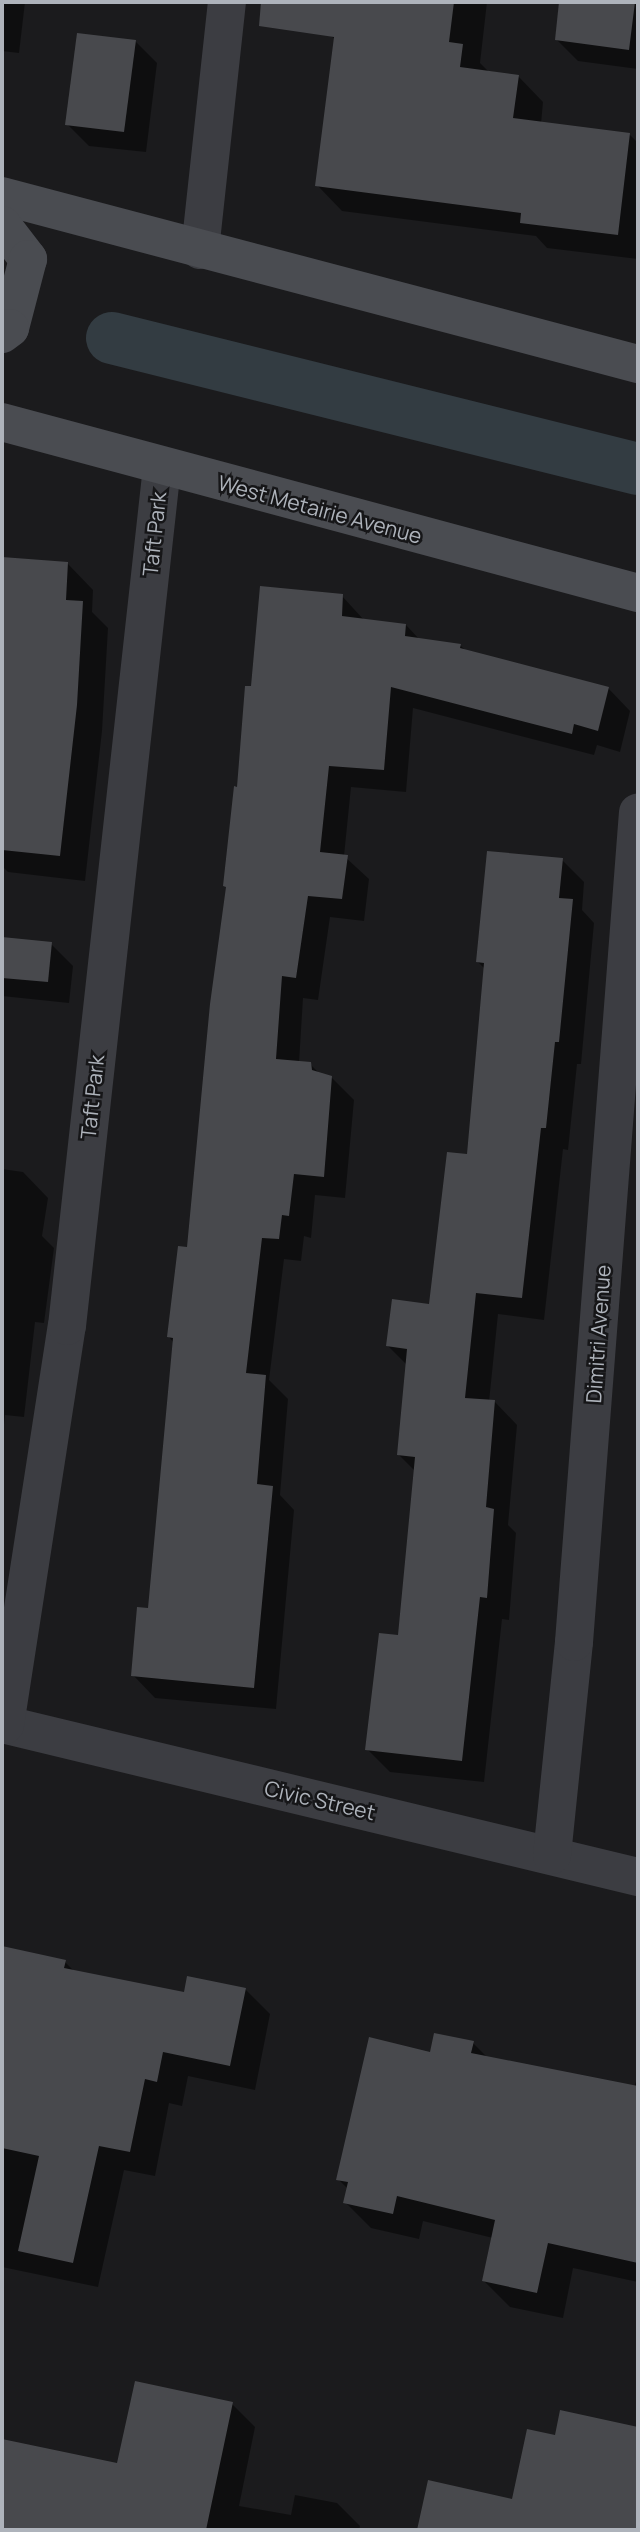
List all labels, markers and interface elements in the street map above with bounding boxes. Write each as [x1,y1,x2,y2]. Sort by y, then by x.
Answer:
street label: West Metairie Avenue [215,470,425,548]
street label: Taft Park [137,491,171,577]
street label: Taft Park [75,1054,109,1140]
street label: Dimitri Avenue [581,1264,615,1404]
street label: Civic Street [262,1775,378,1825]

